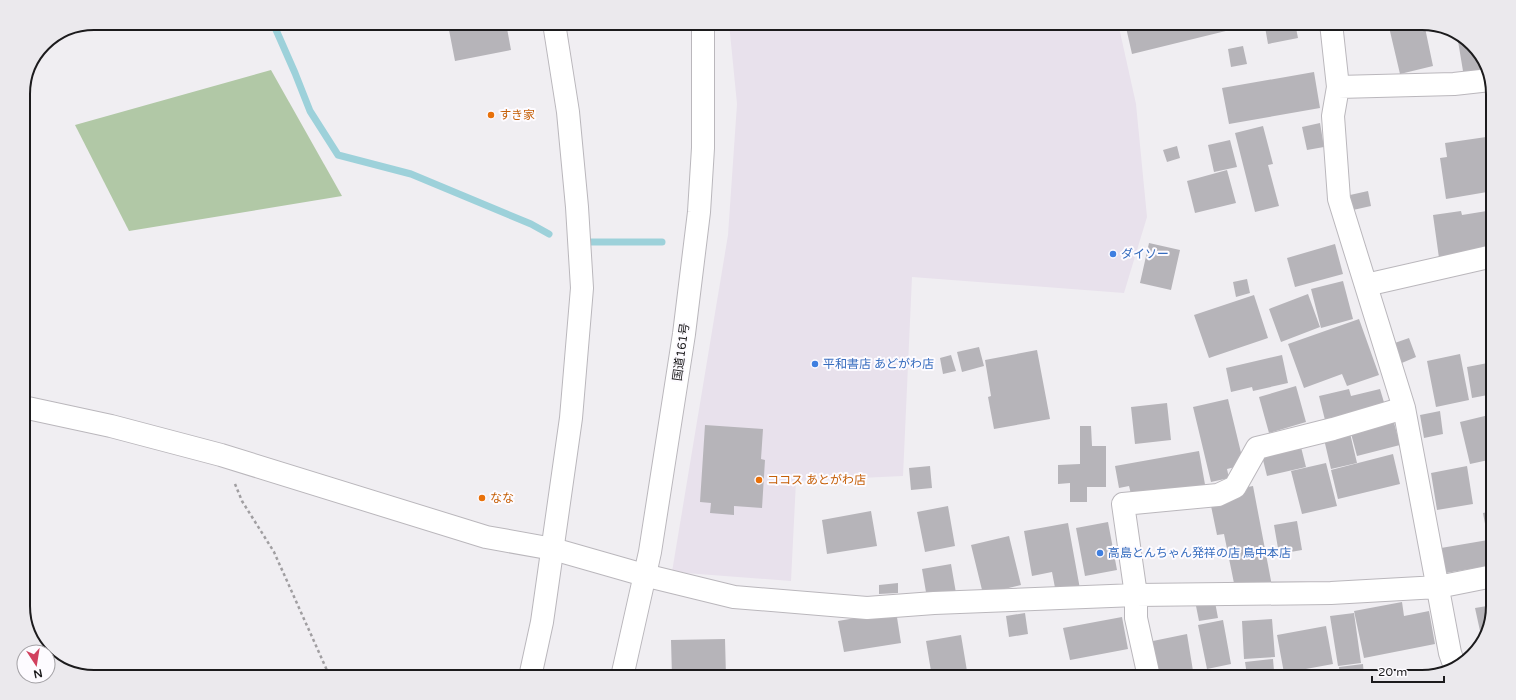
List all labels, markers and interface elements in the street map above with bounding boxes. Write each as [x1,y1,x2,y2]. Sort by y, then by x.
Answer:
place label: すき家 [499,108,535,122]
marker: すき家 [486,110,496,120]
place label: ダイソー [1121,247,1169,261]
marker: ダイソー [1108,249,1118,259]
street label: 国道161号 [670,322,692,382]
place label: 平和書店 あどがわ店 [823,357,934,371]
marker: 平和書店 あどがわ店 [810,359,820,369]
place label: ココス あとがわ店 [767,473,866,487]
marker: ココス あとがわ店 [754,475,764,485]
place label: なな [490,491,514,505]
marker: なな [477,493,487,503]
place label: 高島とんちゃん発祥の店 鳥中本店 [1108,546,1291,560]
marker: 高島とんちゃん発祥の店 鳥中本店 [1095,548,1105,558]
north arrow [16,644,56,684]
scale bar [1372,658,1444,684]
text: 20 m [1378,665,1407,679]
text: N [32,666,44,681]

